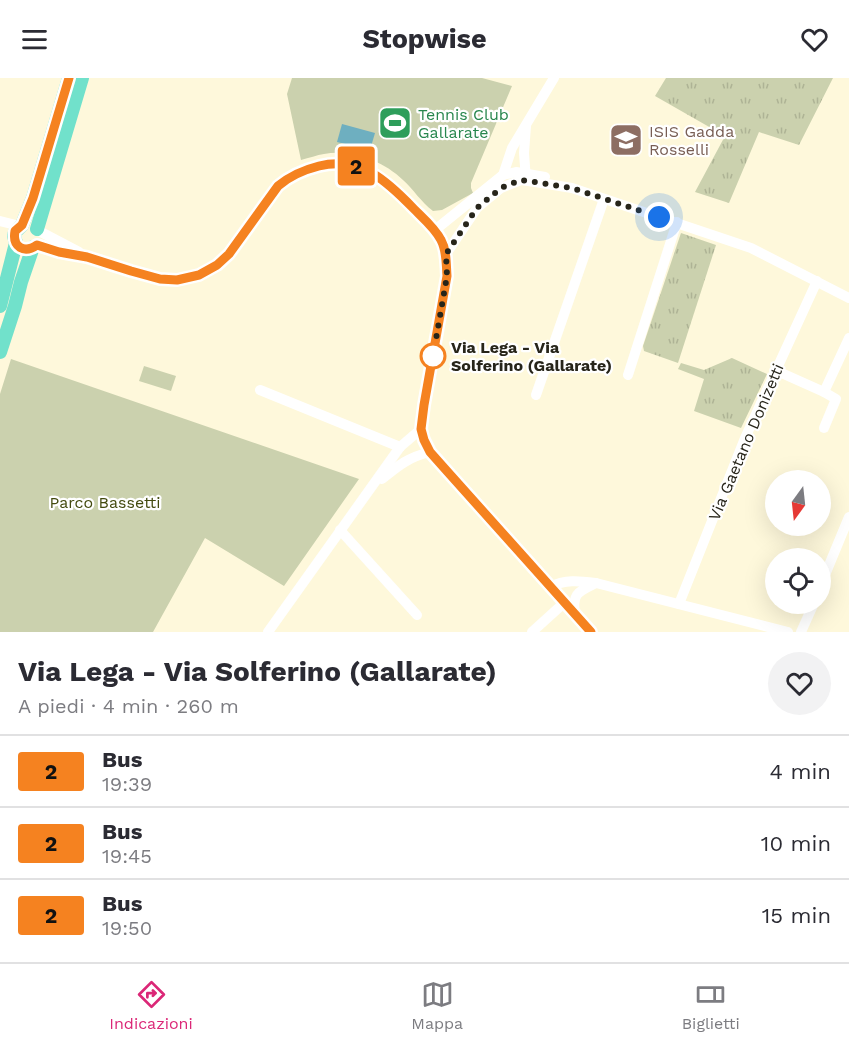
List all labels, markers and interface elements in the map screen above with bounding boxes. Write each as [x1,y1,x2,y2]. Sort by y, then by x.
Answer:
icon: menu [18,23,51,56]
text: Stopwise [362,23,487,55]
icon: heart [798,23,831,56]
sports icon: Tennis Club Gallarate [377,105,413,141]
place label: Tennis Club Gallarate [418,105,509,142]
school or university icon: ISIS Gadda Rosselli [608,122,644,158]
place label: ISIS Gadda Rosselli [649,122,734,159]
line badge: 2 [336,146,376,185]
text: 2 [350,154,362,179]
your location [644,202,674,232]
place label: Via Lega - Via Solferino (Gallarate) [451,338,612,375]
marker: Via Lega - Via Solferino (Gallarate) [420,343,446,369]
street label: Via Gaetano Donizetti [704,361,788,523]
north arrow [765,470,831,536]
map controls [765,470,831,614]
park label: Parco Bassetti [49,493,161,512]
button: locate [765,548,831,614]
button: heart [768,652,831,715]
text: Via Lega - Via Solferino (Gallarate) [18,655,497,688]
text: A piedi · 4 min · 260 m [18,694,239,718]
text: Bus [102,747,142,772]
text: 2 [45,759,57,784]
text: 4 min [770,759,831,784]
text: 19:39 [102,772,152,796]
text: Bus [102,819,142,844]
text: 2 [45,831,57,856]
text: 10 min [761,831,831,856]
text: 19:45 [102,844,152,868]
text: Bus [102,891,142,916]
text: 2 [45,903,57,928]
text: 15 min [762,903,831,928]
text: 19:50 [102,916,152,940]
tab: Indicazioni [109,978,193,1033]
tab: Mappa [411,978,463,1033]
tab: Biglietti [682,978,740,1033]

